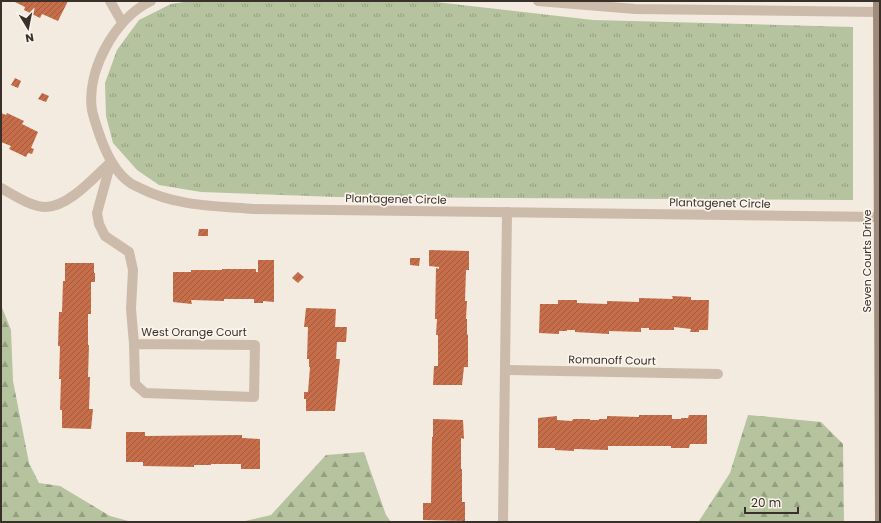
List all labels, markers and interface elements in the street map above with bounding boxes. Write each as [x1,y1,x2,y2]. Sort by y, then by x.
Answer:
north arrow [8,8,48,48]
text: N [24,29,35,46]
street label: Plantagenet Circle [345,190,447,208]
street label: Plantagenet Circle [669,194,771,212]
street label: Seven Courts Drive [859,209,875,313]
street label: West Orange Court [141,324,247,340]
street label: Romanoff Court [568,351,656,369]
scale bar [745,489,798,515]
text: 20 m [751,494,781,511]

